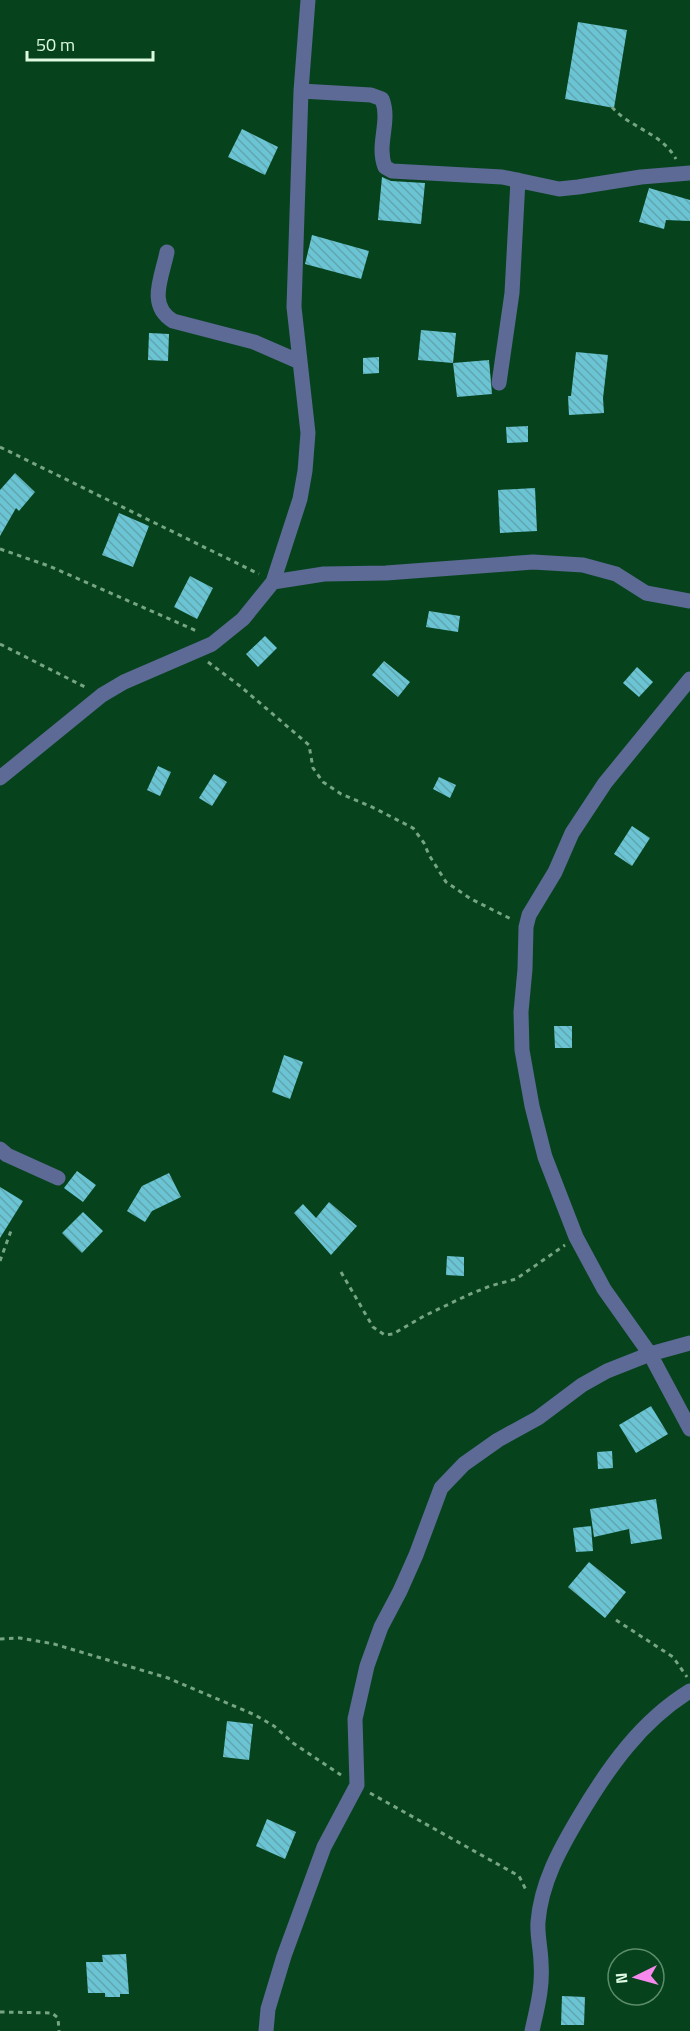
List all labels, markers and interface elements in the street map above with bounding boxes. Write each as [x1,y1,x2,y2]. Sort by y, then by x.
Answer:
scale bar [27,24,153,62]
text: 50 m [36,31,75,58]
north arrow [606,1947,666,2007]
text: N [609,1972,633,1985]

